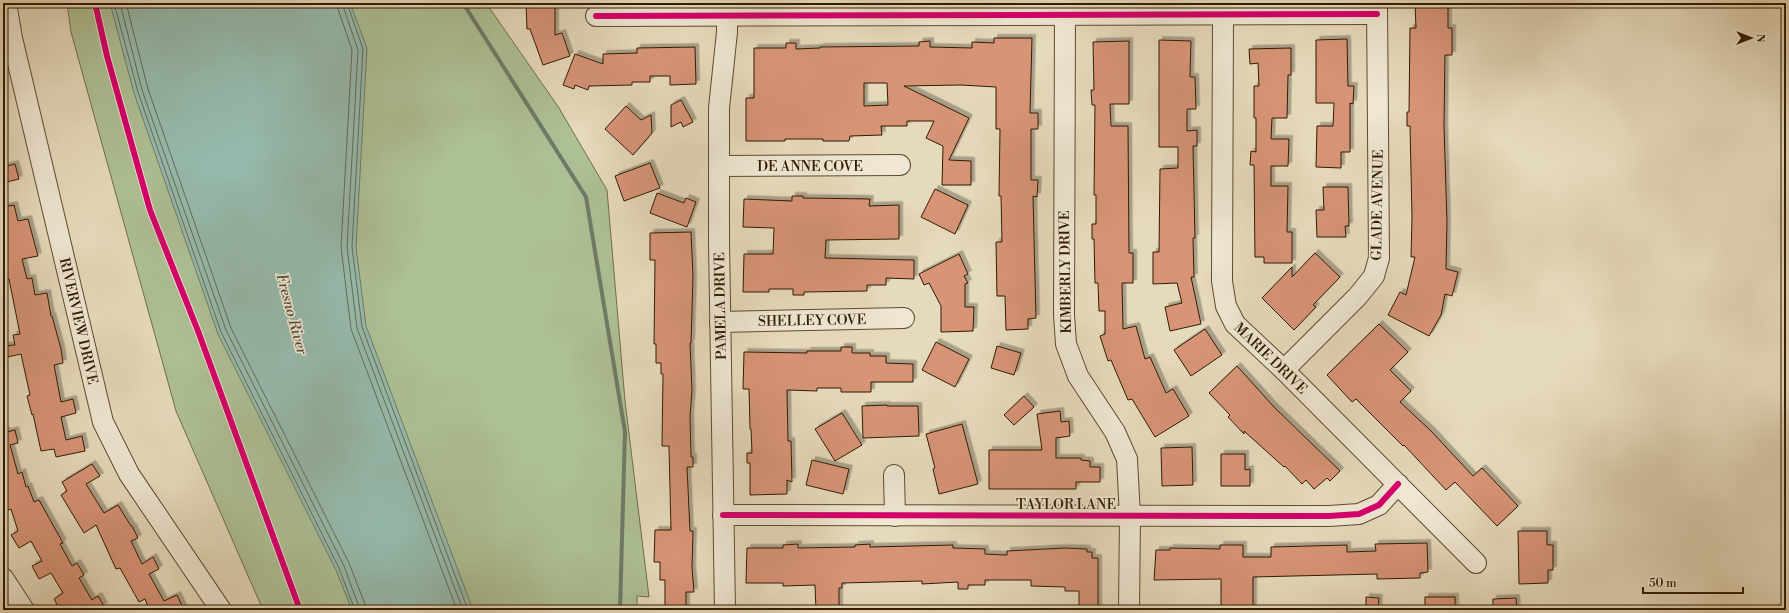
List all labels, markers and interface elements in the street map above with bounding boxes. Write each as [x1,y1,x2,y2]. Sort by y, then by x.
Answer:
north arrow [1731,18,1771,58]
text: N [1753,34,1767,43]
street label: GLADE AVENUE [1368,149,1388,261]
street label: DE ANNE COVE [757,158,863,176]
street label: KIMBERLY DRIVE [1056,210,1076,334]
street label: PAMELA DRIVE [711,252,731,360]
street label: RIVERVIEW DRIVE [55,256,101,386]
water label: Fresno River [272,271,312,357]
street label: SHELLEY COVE [758,311,866,331]
street label: MARIE DRIVE [1230,319,1311,398]
street label: TAYLOR LANE [1016,496,1116,514]
scale bar [1643,569,1743,595]
text: 50 m [1649,576,1677,591]

